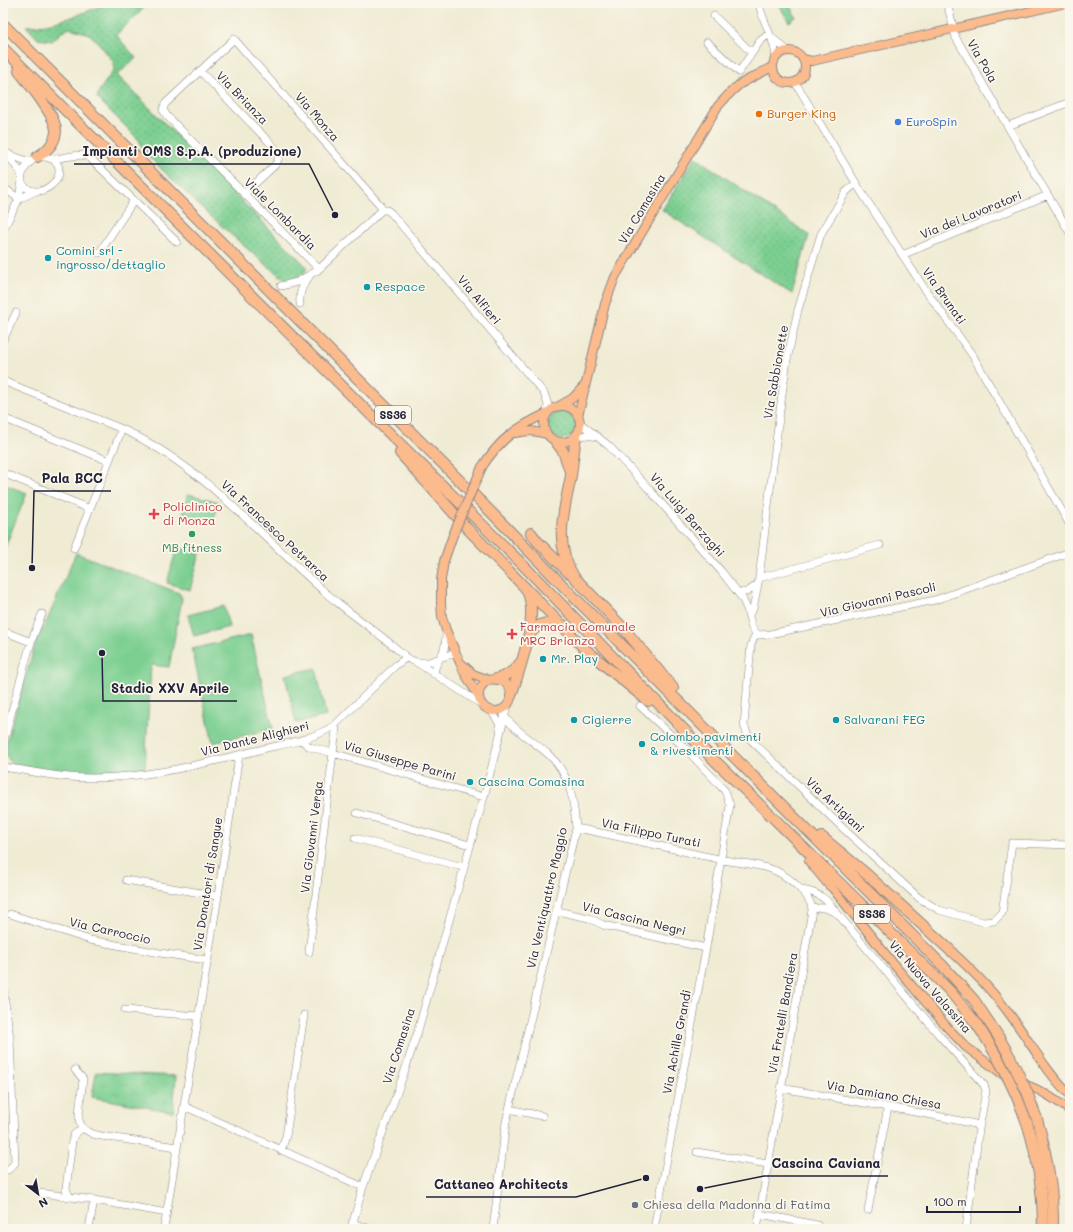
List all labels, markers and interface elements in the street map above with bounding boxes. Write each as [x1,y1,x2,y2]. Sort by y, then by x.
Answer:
street label: Via Pola [964,36,1002,85]
street label: Via Brianza [213,67,272,127]
street label: Via Monza [292,88,344,144]
place label: Burger King [767,105,836,121]
marker: Burger King [754,109,764,119]
place label: EuroSpin [906,113,957,129]
marker: EuroSpin [893,117,903,127]
callout: Impianti OMS S.p.A. (produzione) [74,139,309,164]
text: Impianti OMS S.p.A. (produzione) [83,142,302,159]
street label: Via Comasina [614,170,668,246]
street label: Viale Lombardia [241,174,320,253]
street label: Via dei Lavoratori [918,186,1024,242]
place label: Comini srl - ingrosso/dettaglio [56,242,165,272]
marker: Comini srl - ingrosso/dettaglio [43,253,53,263]
street label: Via Brunati [919,264,970,327]
street label: Via Alfieri [455,271,505,327]
place label: Respace [375,278,425,294]
marker: Respace [362,282,372,292]
street label: Via Sabbionette [759,324,791,420]
road number: SS36 [375,406,411,424]
callout: Pala BCC [34,466,111,491]
text: Pala BCC [41,469,103,486]
street label: Via Luigi Barzaghi [647,469,729,560]
street label: Via Francesco Petrarca [218,476,333,585]
place label: Policlinico di Monza [163,498,222,528]
marker: Policlinico di Monza [148,508,160,520]
marker: MB fitness [187,529,197,539]
place label: MB fitness [162,539,222,555]
street label: Via Giovanni Pascoli [818,578,937,620]
place label: Farmacia Comunale MRC Brianza [520,618,636,648]
marker: Farmacia Comunale MRC Brianza [507,629,517,639]
place label: Mr. Play [551,650,598,666]
marker: Mr. Play [538,654,548,664]
callout: Stadio XXV Aprile [103,676,237,701]
text: Stadio XXV Aprile [111,679,229,696]
place label: Cigierre [582,711,632,727]
place label: Salvarani FEG [844,711,925,727]
marker: Cigierre [569,715,579,725]
marker: Salvarani FEG [831,715,841,725]
street label: Via Dante Alighieri [199,717,311,759]
place label: Colombo pavimenti & rivestimenti [650,728,761,758]
street label: Via Giuseppe Parini [342,736,458,784]
marker: Colombo pavimenti & rivestimenti [637,739,647,749]
place label: Cascina Comasina [478,773,585,789]
street label: Via Artigiani [803,773,868,835]
marker: Cascina Comasina [465,777,475,787]
street label: Via Giovanni Verga [296,780,326,894]
street label: Via Filippo Turati [600,814,702,850]
street label: Via Donatori di Sangue [189,816,225,952]
street label: Via Ventiquattro Maggio [522,826,570,970]
street label: Via Cascina Negri [581,897,688,939]
road number: SS36 [854,905,890,923]
street label: Via Carroccio [68,913,152,947]
street label: Via Nuova Valassina [886,937,976,1036]
street label: Via Fratelli Bandiera [763,951,801,1075]
street label: Via Achille Grandi [658,988,694,1095]
street label: Via Comasina [378,1006,418,1086]
street label: Via Damiano Chiesa [825,1076,943,1112]
callout: Cascina Caviana [764,1151,888,1176]
text: Cascina Caviana [772,1154,880,1171]
callout: Cattaneo Architects [426,1172,576,1197]
north arrow [18,1174,58,1214]
text: Cattaneo Architects [434,1175,568,1192]
scale bar [927,1188,1020,1214]
text: 100 m [933,1193,967,1209]
text: N [36,1194,51,1212]
place label: Chiesa della Madonna di Fatima [643,1196,831,1212]
marker: Chiesa della Madonna di Fatima [630,1200,640,1210]

